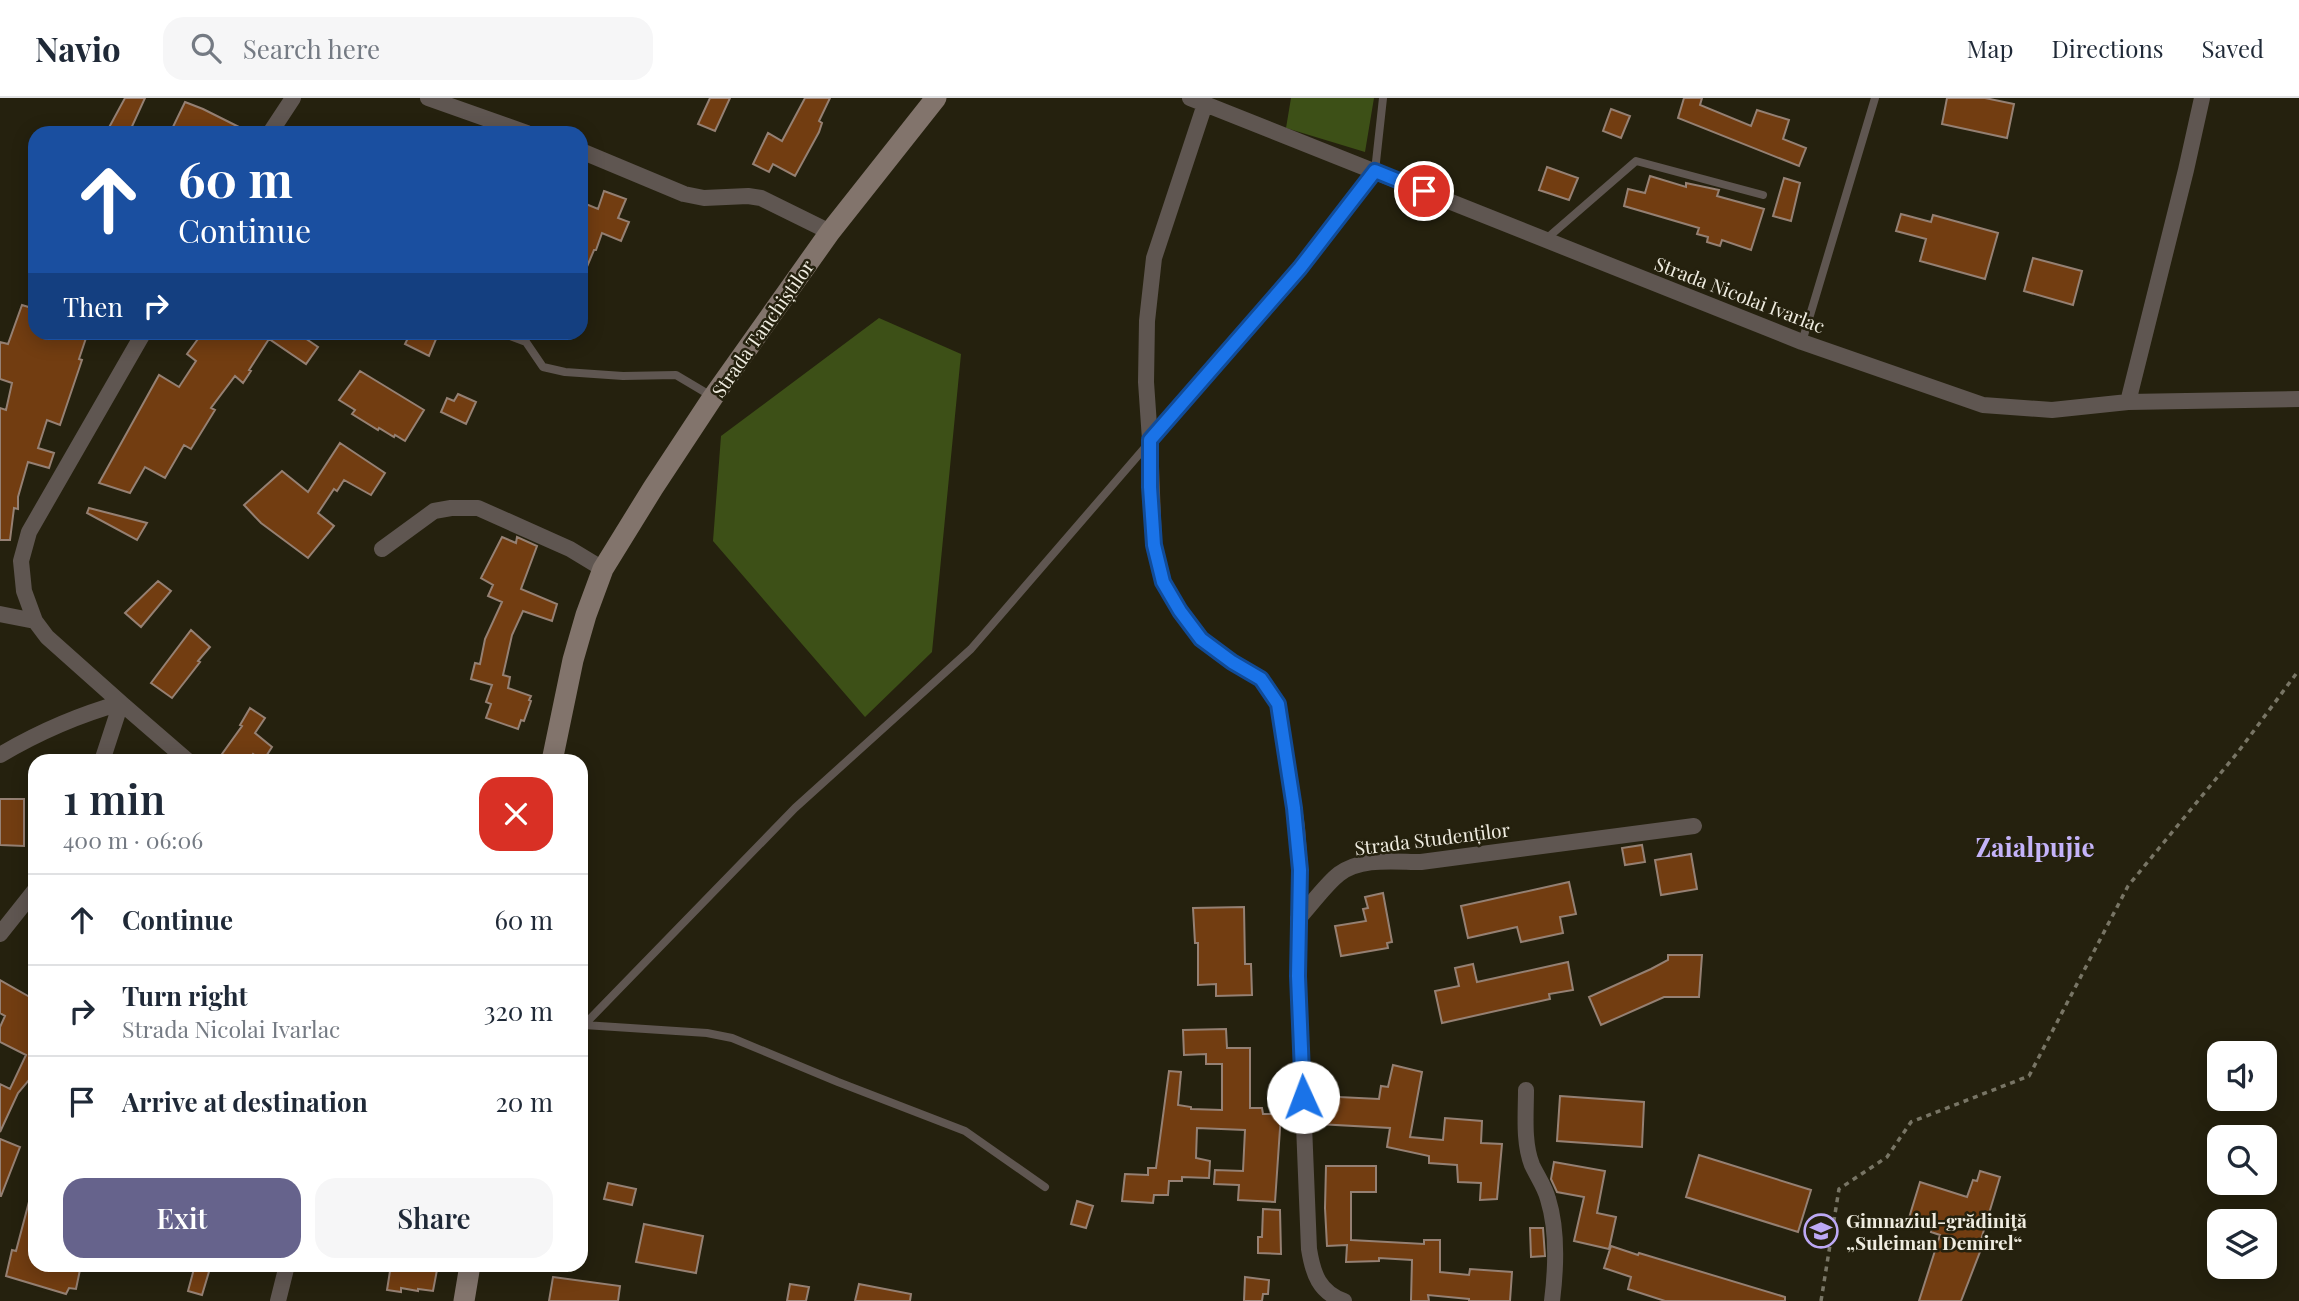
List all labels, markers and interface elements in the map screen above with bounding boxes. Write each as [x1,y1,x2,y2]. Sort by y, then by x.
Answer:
search box [163,17,653,80]
text: Navio [35,26,121,70]
icon: search [187,29,225,67]
text: Search here [243,31,380,66]
text: Map [1967,32,2013,64]
text: Directions [2051,32,2164,64]
text: Saved [2202,32,2264,64]
text: 60 m [178,145,293,210]
icon: ahead [63,154,154,245]
pin [1394,161,1454,221]
icon: arrive [1405,172,1443,210]
text: Continue [178,208,311,251]
street label: Strada Nicolai Ivarlac [1651,250,1829,338]
street label: Strada Tanchiștilor [705,253,820,402]
icon: right [137,287,175,325]
text: Then [63,289,123,324]
text: 1 min [63,770,165,826]
button: close [479,777,553,851]
street label: Strada Studenților [1353,816,1512,860]
text: 400 m · 06:06 [63,824,203,855]
district label: Zaialpujie [1975,829,2095,864]
icon: ahead [63,901,101,939]
text: Continue [122,902,233,937]
text: 60 m [494,902,553,937]
text: Turn right [122,978,248,1013]
icon: right [63,992,101,1030]
text: 320 m [484,993,553,1028]
text: Strada Nicolai Ivarlac [122,1013,340,1044]
map controls [2207,1041,2277,1279]
button: sound [2207,1041,2277,1111]
position arrow [1266,1060,1340,1134]
icon: arrive [63,1083,101,1121]
text: Arrive at destination [122,1084,368,1119]
text: 20 m [495,1084,553,1119]
button: search [2207,1125,2277,1195]
button: Exit [63,1178,301,1258]
button: Share [315,1178,553,1258]
place label: Gimnaziul-grădiniţă „Suleiman Demirel“ [1846,1207,2027,1255]
button: layers [2207,1209,2277,1279]
school or university icon: Gimnaziul-grădiniţă „Suleiman Demirel“ [1802,1212,1840,1250]

